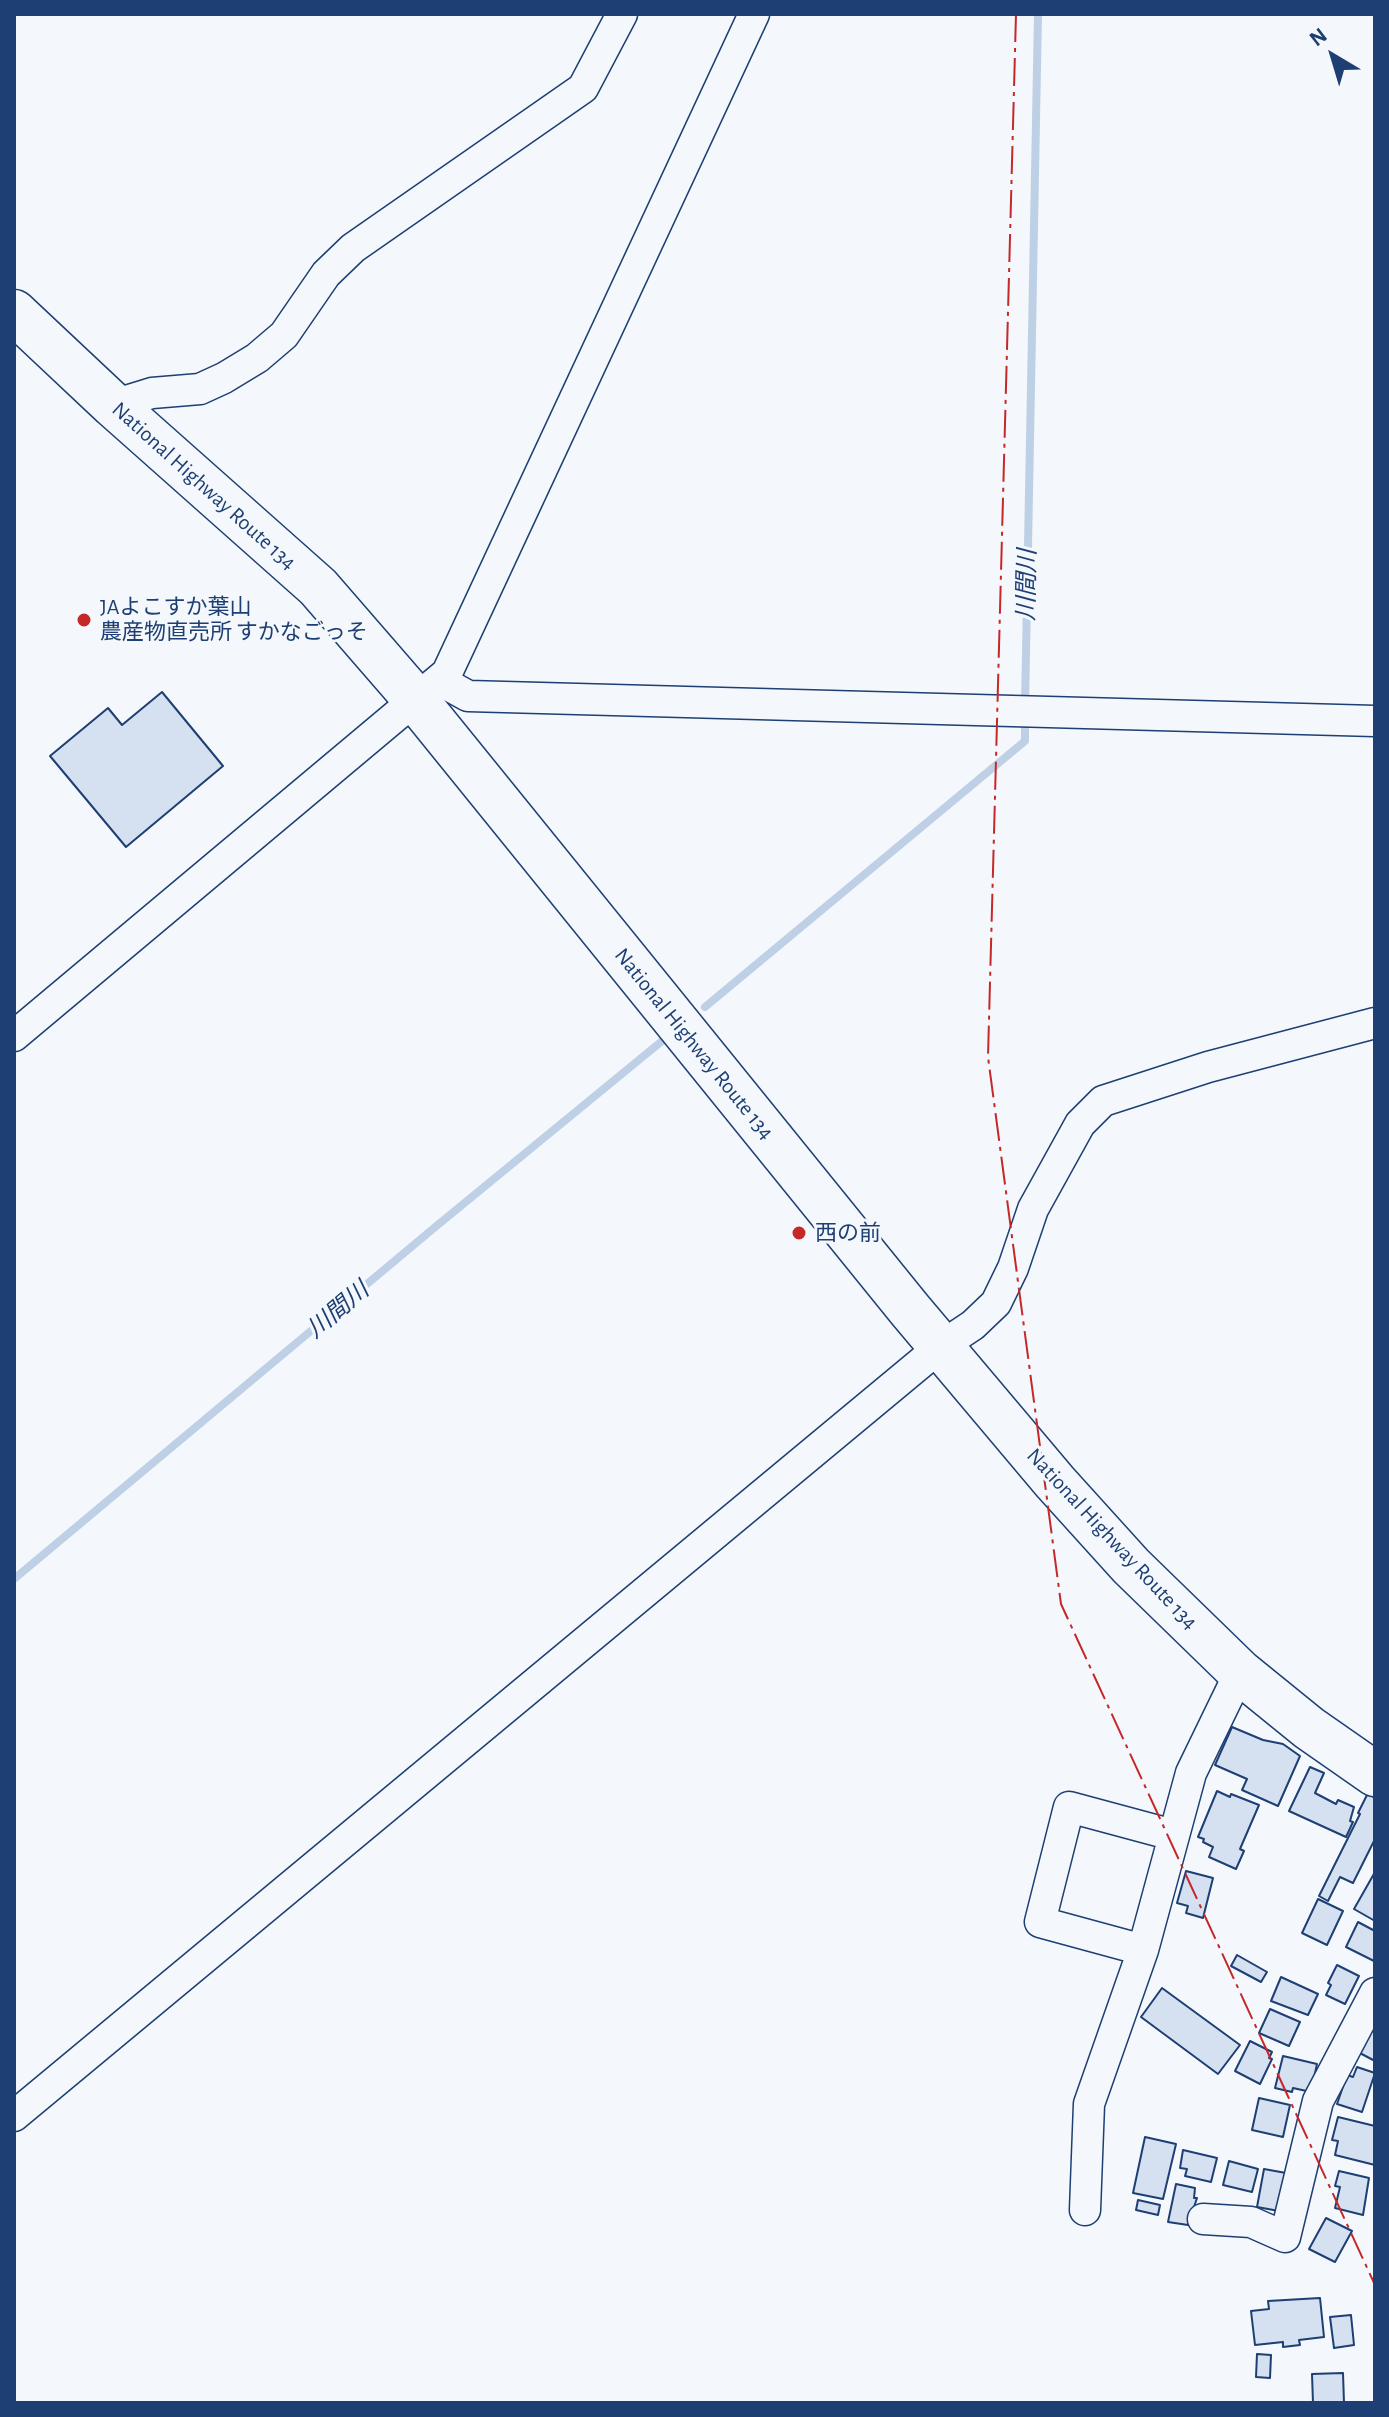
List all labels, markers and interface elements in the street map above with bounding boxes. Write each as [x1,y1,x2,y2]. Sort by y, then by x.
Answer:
north arrow [1293,16,1373,96]
text: N [1305,24,1331,50]
street label: National Highway Route 134 [106,396,302,576]
water label: 川間川 [1012,549,1042,621]
place label: JAよこすか葉山 農産物直売所 すかなごっそ [100,594,368,646]
marker: JAよこすか葉山 農産物直売所 すかなごっそ [75,611,93,629]
street label: National Highway Route 134 [609,943,779,1145]
place label: 西の前 [815,1220,881,1246]
marker: 西の前 [790,1224,808,1242]
water label: 川間川 [301,1276,375,1344]
street label: National Highway Route 134 [1021,1443,1203,1635]

